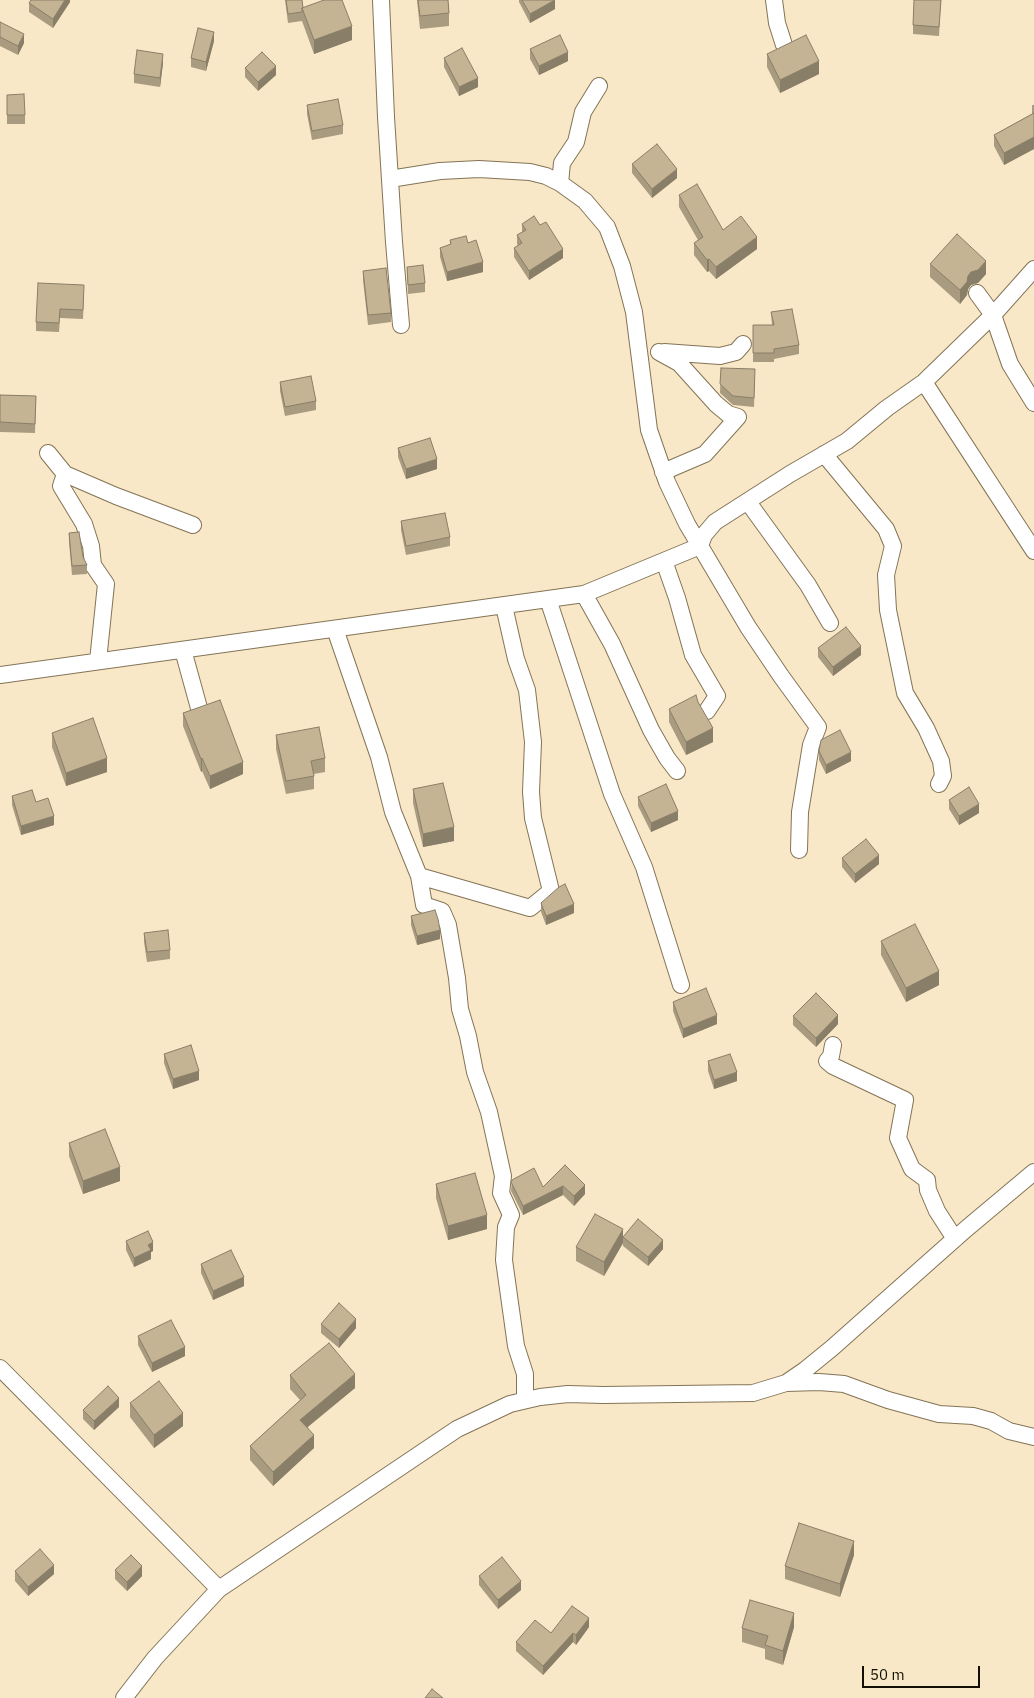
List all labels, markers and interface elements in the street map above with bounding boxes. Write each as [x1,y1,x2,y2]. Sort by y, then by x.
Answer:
scale bar [864,1656,982,1688]
text: 50 m [870,1665,905,1684]

